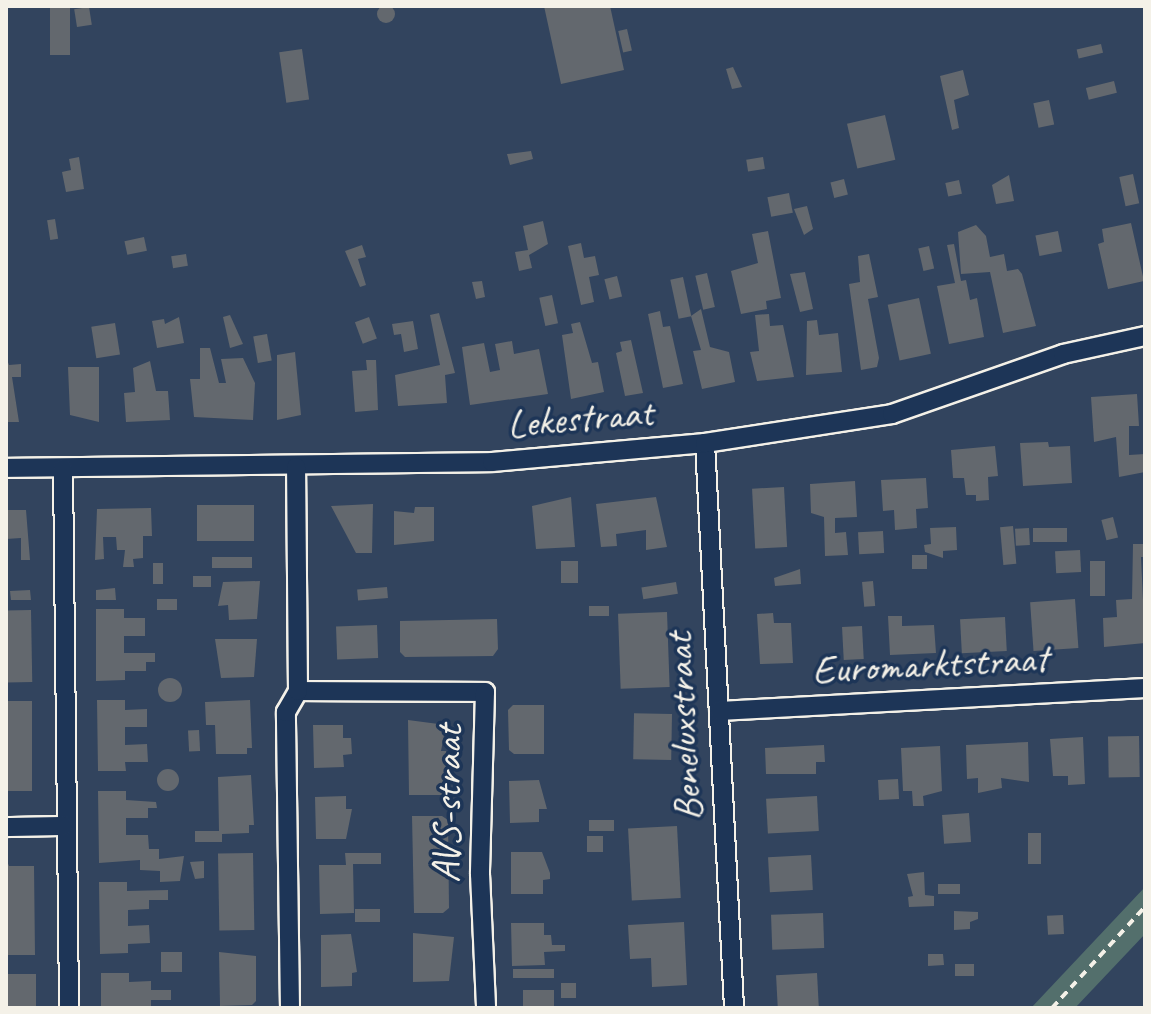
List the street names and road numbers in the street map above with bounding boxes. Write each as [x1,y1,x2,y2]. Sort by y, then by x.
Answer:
street label: Lekestraat [505,388,655,448]
street label: Beneluxstraat [654,632,712,822]
street label: Euromarktstraat [811,634,1049,694]
street label: AVS-straat [422,725,472,883]

